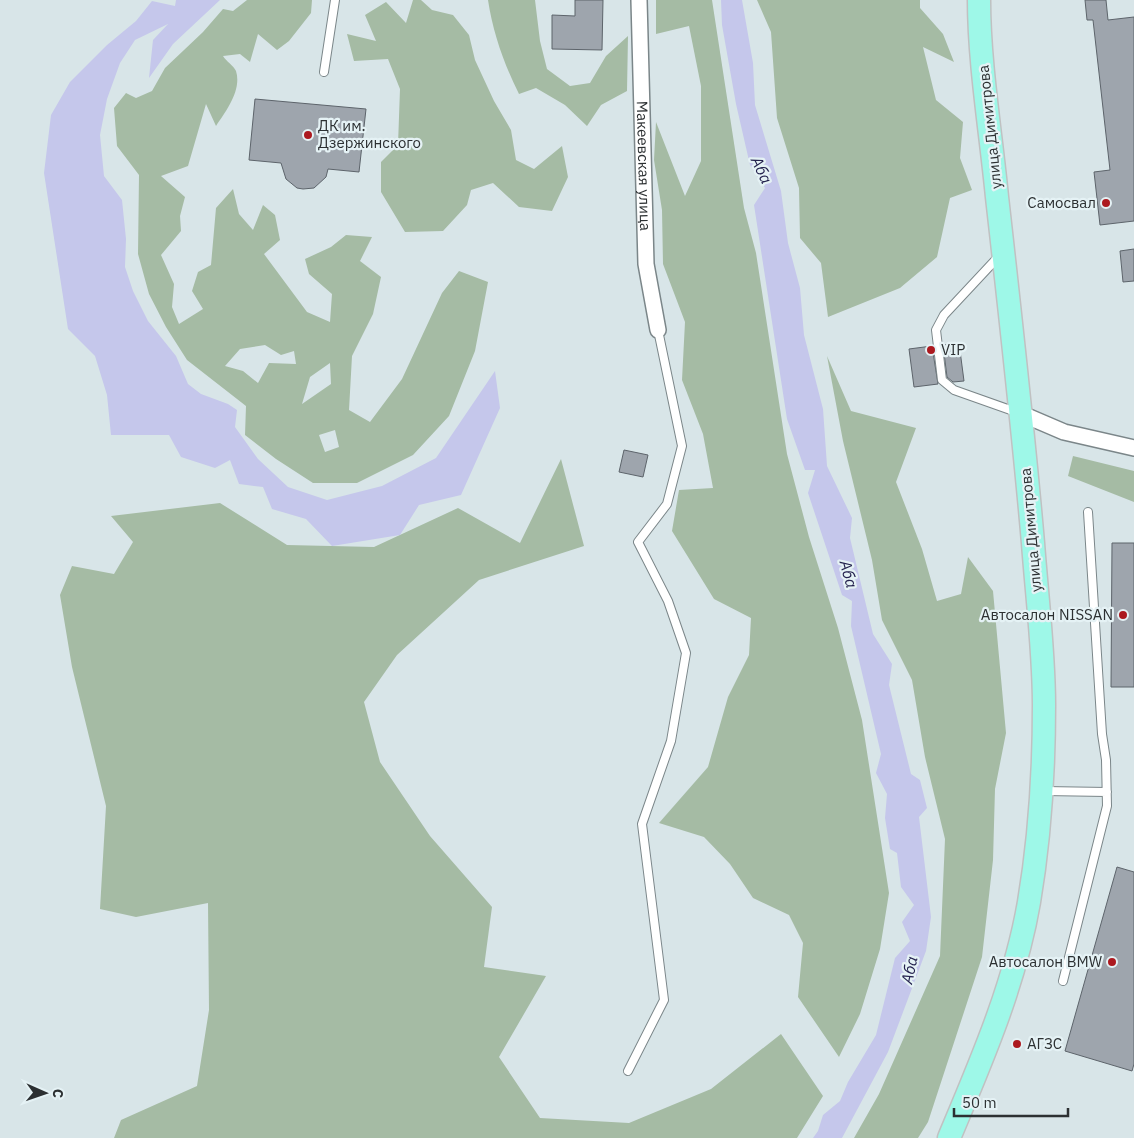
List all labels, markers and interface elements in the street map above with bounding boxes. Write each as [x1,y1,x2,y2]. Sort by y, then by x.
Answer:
street label: улица Димитрова [974,64,1005,190]
street label: Макеевская улица [633,101,655,231]
place label: ДК им. Дзержинского [318,116,421,152]
marker: ДК им. Дзержинского [302,129,314,141]
water label: Аба [746,152,777,187]
place label: Самосвал [1027,193,1096,212]
marker: Самосвал [1100,197,1112,209]
place label: VIP [941,340,965,359]
marker: VIP [925,344,937,356]
street label: улица Димитрова [1016,467,1045,593]
water label: Аба [835,557,862,590]
place label: Автосалон NISSAN [981,605,1113,624]
marker: Автосалон NISSAN [1117,609,1129,621]
place label: Автосалон BMW [989,952,1103,971]
water label: Аба [896,954,922,987]
marker: Автосалон BMW [1106,956,1118,968]
place label: АГЗС [1027,1034,1062,1053]
marker: АГЗС [1011,1038,1023,1050]
north arrow [20,1068,70,1118]
scale bar [954,1086,1068,1118]
text: С [49,1089,67,1098]
text: 50 m [962,1093,997,1112]

